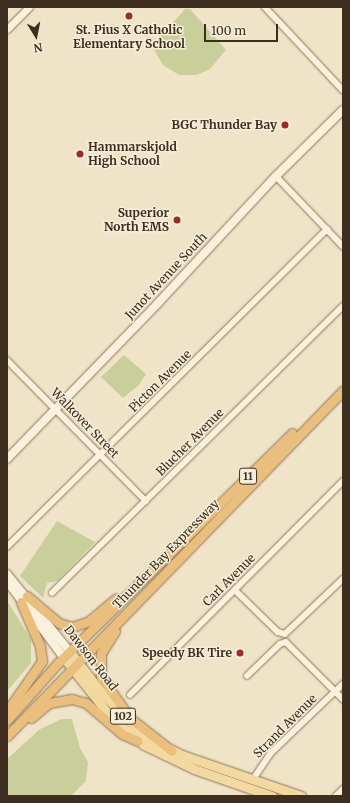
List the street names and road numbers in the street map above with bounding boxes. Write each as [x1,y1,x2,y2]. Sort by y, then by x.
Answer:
street label: Junot Avenue South [122,230,210,322]
street label: Picton Avenue [126,347,194,415]
street label: Walkover Street [48,385,122,461]
street label: Blucher Avenue [153,405,227,479]
road number: 11 [239,467,257,485]
street label: Thunder Bay Expressway [110,496,222,612]
street label: Carl Avenue [200,551,258,609]
street label: Dawson Road [61,623,121,693]
street label: Strand Avenue [250,691,320,761]
road number: 102 [109,707,137,725]

